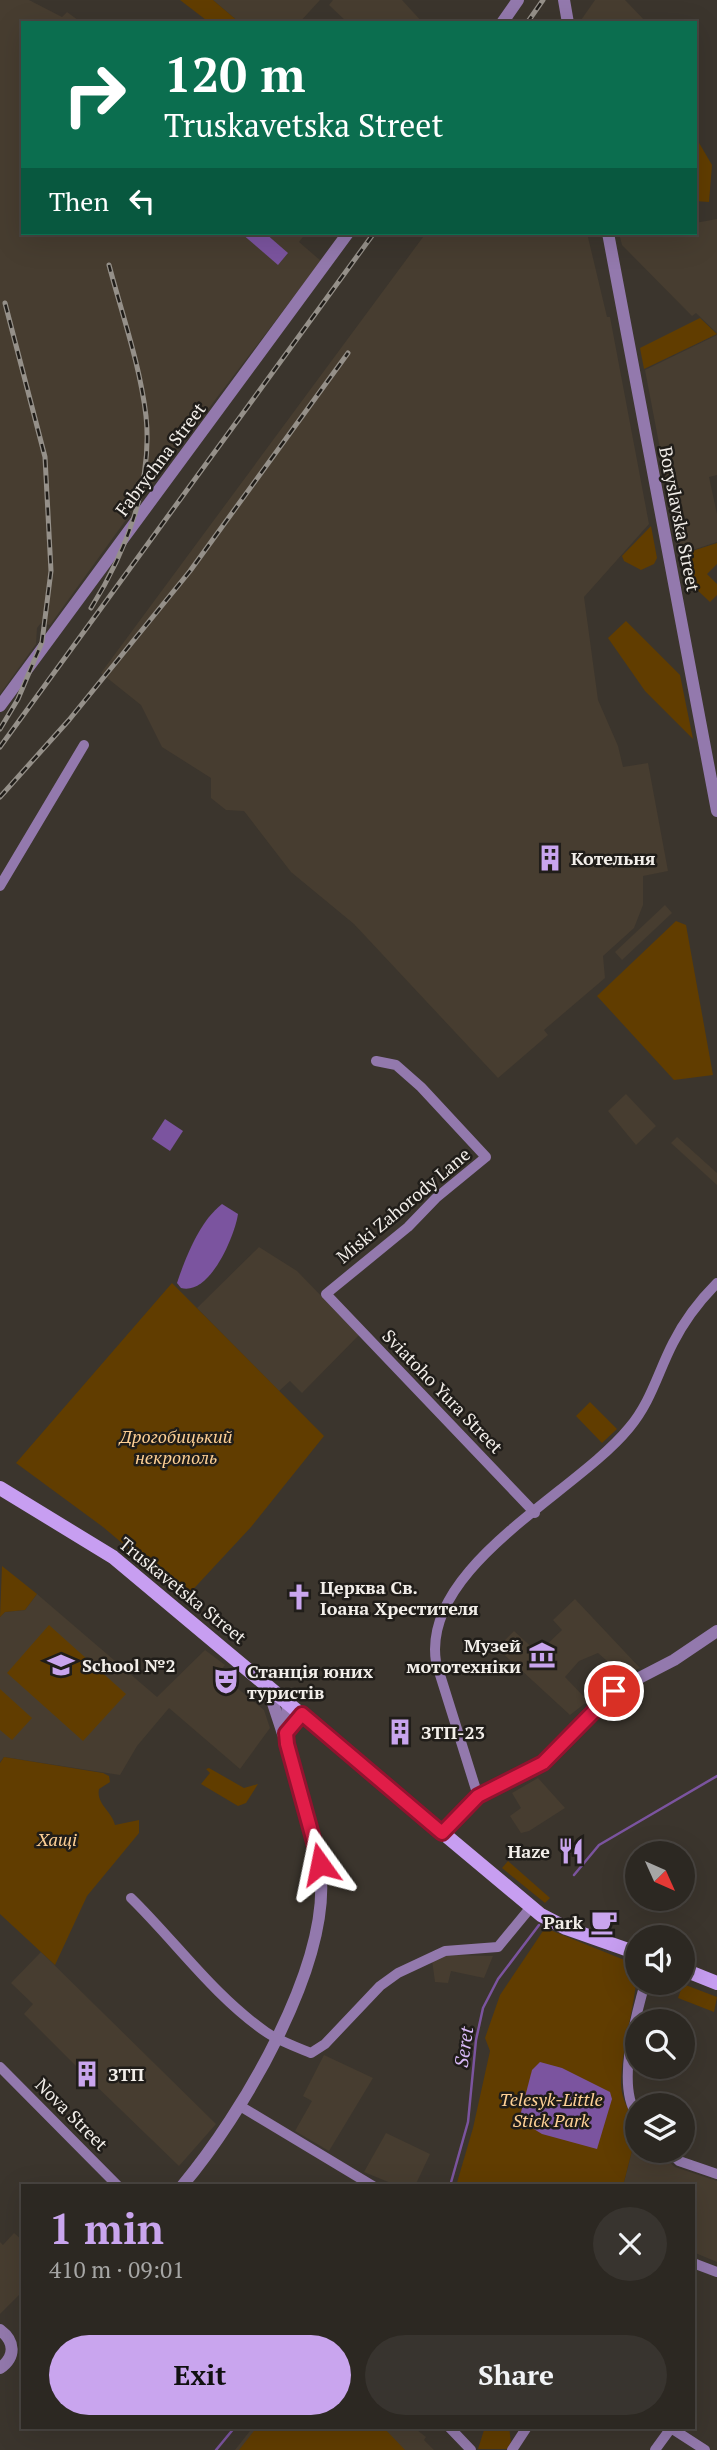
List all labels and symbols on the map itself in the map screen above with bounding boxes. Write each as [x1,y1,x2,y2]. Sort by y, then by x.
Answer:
street label: Fabrychna Street [110,397,211,520]
street label: Boryslavska Street [654,444,706,594]
building icon: Котельня [535,843,565,873]
place label: Котельня [571,846,656,870]
street label: Miski Zahorody Lane [331,1142,475,1268]
street label: Sviatoho Yura Street [378,1324,509,1458]
park label: Дрогобицький некрополь [118,1424,233,1469]
street label: Truskavetska Street [114,1531,252,1649]
place label: Церква Св. Іоана Хрестителя [320,1575,479,1620]
church icon: Церква Св. Іоана Хрестителя [284,1582,314,1612]
place label: Музей мототехніки [406,1633,521,1678]
museum icon: Музей мототехніки [527,1640,557,1670]
school or university icon: School №2 [46,1650,76,1680]
place label: School №2 [82,1653,176,1677]
place label: Станція юних туристів [247,1659,373,1704]
pin [584,1661,644,1721]
theatre icon: Станція юних туристів [211,1666,241,1696]
building icon: ЗТП-23 [385,1717,415,1747]
place label: ЗТП-23 [421,1720,485,1744]
park label: Хащі [36,1827,77,1851]
position arrow [283,1827,357,1901]
restaurant icon: Haze [556,1836,586,1866]
place label: Haze [507,1839,550,1863]
north arrow [625,1841,695,1911]
cafe icon: Park [589,1907,619,1937]
place label: Park [543,1910,583,1934]
water label: Seret [448,2024,478,2069]
building icon: ЗТП [72,2059,102,2089]
place label: ЗТП [108,2062,144,2086]
street label: Nova Street [30,2072,114,2156]
park label: Telesyk-Little Stick Park [499,2087,603,2132]

